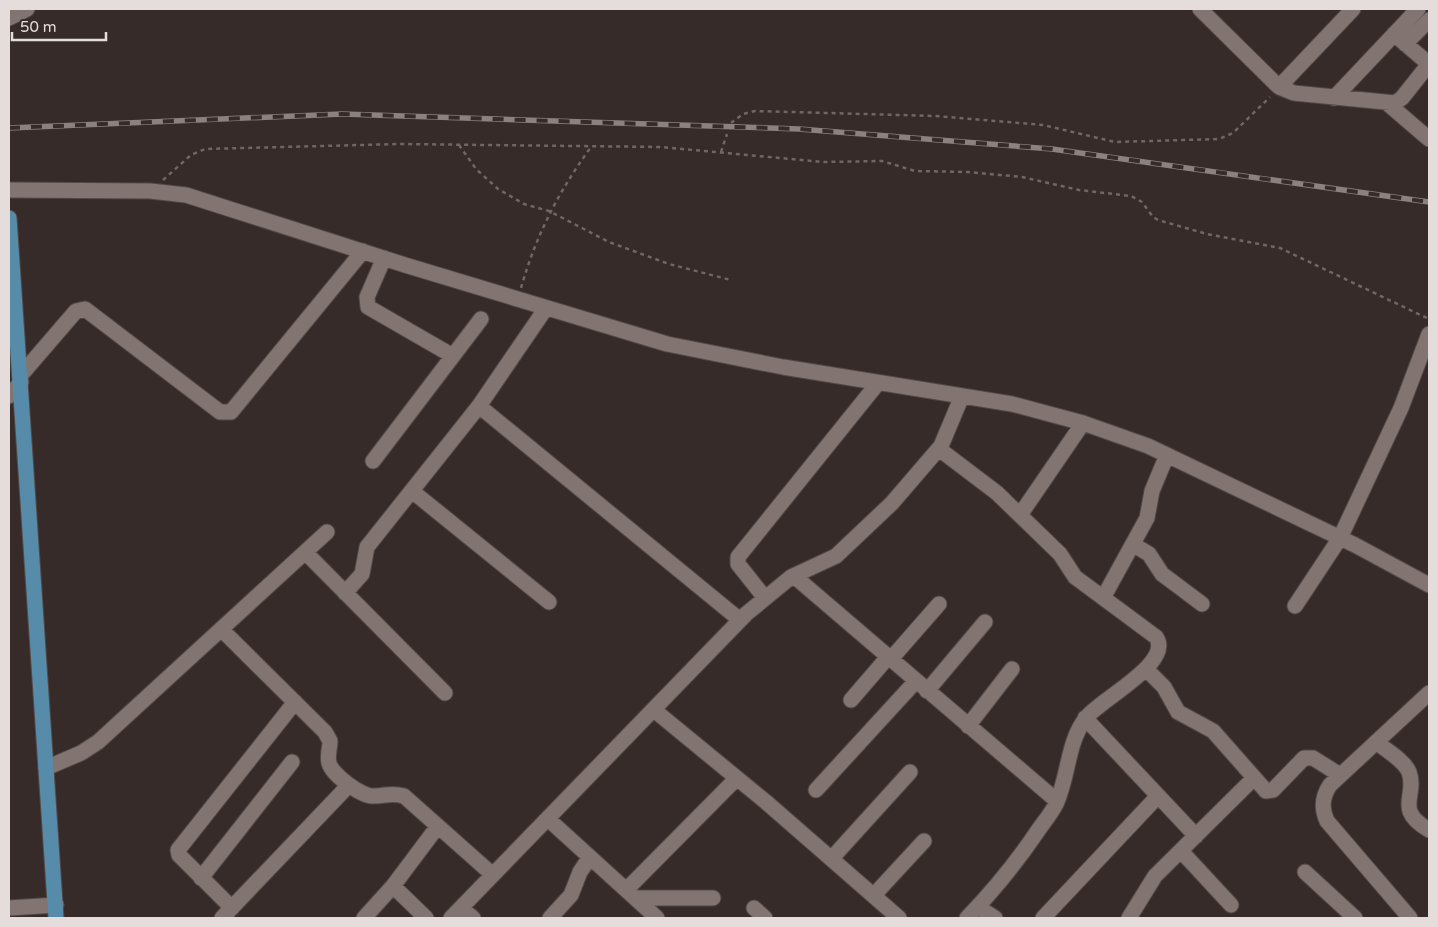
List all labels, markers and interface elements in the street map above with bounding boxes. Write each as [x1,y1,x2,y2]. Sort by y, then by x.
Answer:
scale bar [12,10,106,42]
text: 50 m [20,18,57,36]

